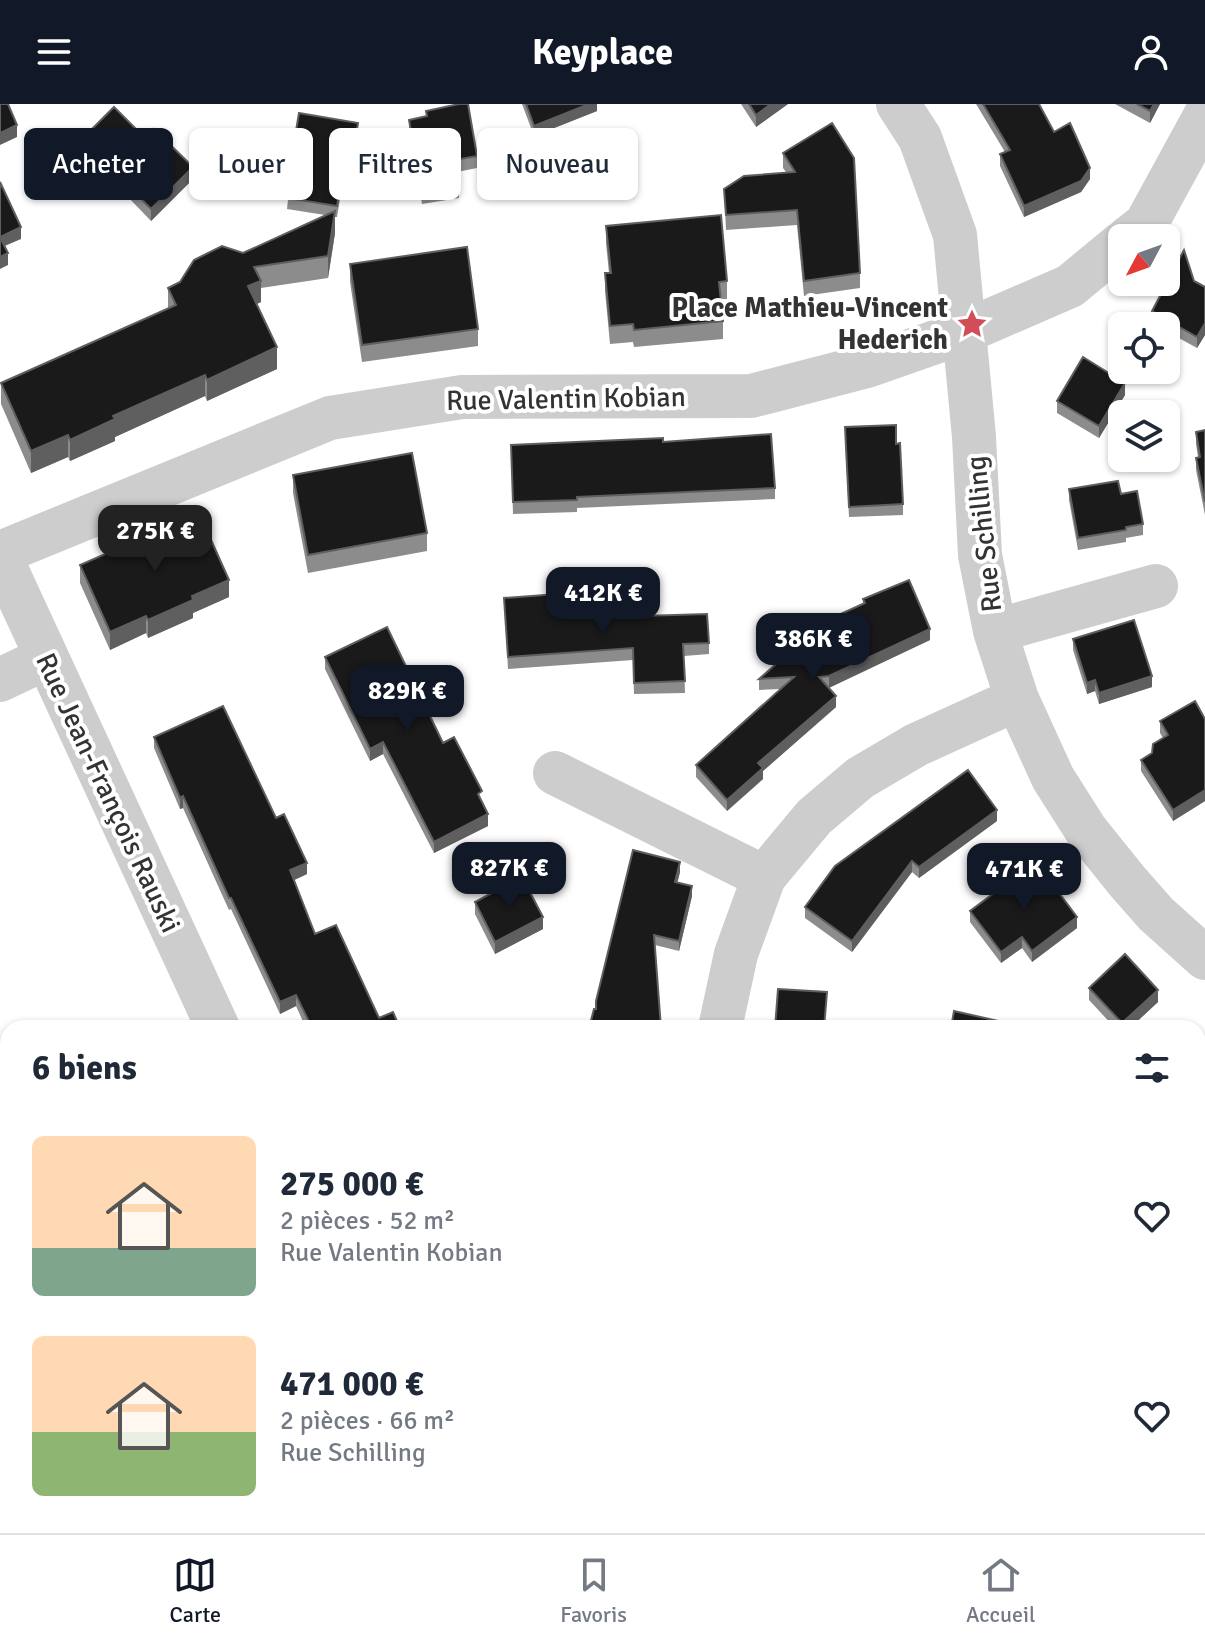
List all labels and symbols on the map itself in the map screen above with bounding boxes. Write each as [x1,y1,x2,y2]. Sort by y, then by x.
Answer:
north arrow [1108,224,1180,296]
place label: Place Mathieu-Vincent Hederich [671,291,949,357]
place icon: Place Mathieu-Vincent Hederich [955,307,989,341]
street label: Rue Valentin Kobian [446,380,686,418]
street label: Rue Schilling [959,454,1009,614]
pin: 275K € [90,505,220,573]
pin: 412K € [538,567,668,635]
pin: 386K € [748,613,878,681]
street label: Rue Jean-François Rauski [28,648,188,938]
pin: 829K € [342,665,472,733]
pin: 827K € [444,842,574,910]
pin: 471K € [959,843,1089,911]

